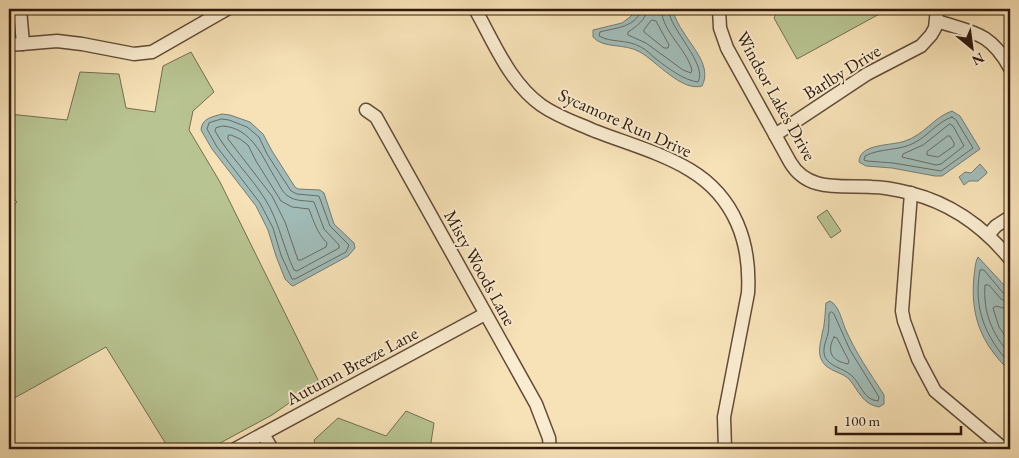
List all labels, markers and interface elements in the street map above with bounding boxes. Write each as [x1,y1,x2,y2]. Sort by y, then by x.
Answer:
north arrow [946,22,996,72]
street label: Windsor Lakes Drive [731,27,822,165]
street label: Barlby Drive [799,39,885,104]
text: N [968,49,988,70]
street label: Sycamore Run Drive [555,83,695,162]
street label: Misty Woods Lane [439,206,522,330]
street label: Autumn Breeze Lane [281,321,422,411]
scale bar [836,403,962,435]
text: 100 m [844,411,881,430]

